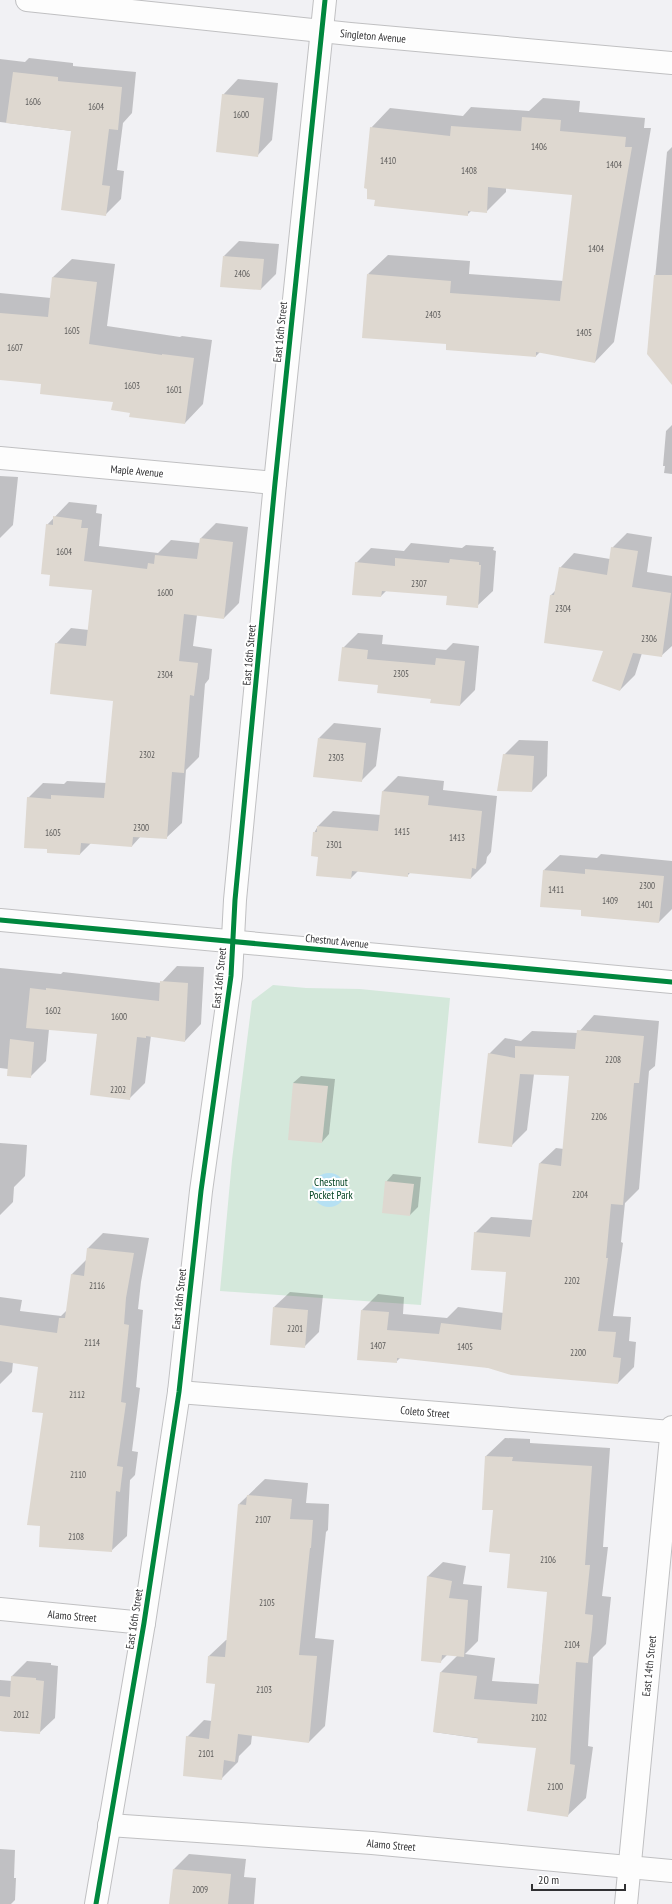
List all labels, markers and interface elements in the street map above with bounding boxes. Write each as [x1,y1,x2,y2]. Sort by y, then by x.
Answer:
street label: Singleton Avenue [339,26,407,46]
house number: 1606 [25,96,41,107]
house number: 1604 [88,101,104,112]
house number: 1600 [233,109,249,120]
house number: 1406 [531,141,547,152]
house number: 1410 [380,155,396,166]
house number: 1404 [606,159,622,170]
house number: 1408 [461,165,477,176]
house number: 1404 [588,243,604,254]
house number: 2406 [234,268,250,279]
street label: East 16th Street [270,301,290,363]
house number: 2403 [425,309,441,320]
house number: 1605 [64,325,80,336]
house number: 1405 [576,327,592,338]
house number: 1607 [7,342,23,353]
house number: 1603 [124,380,140,391]
house number: 1601 [166,384,182,395]
street label: Maple Avenue [110,462,165,480]
house number: 1604 [56,546,72,557]
house number: 2307 [411,578,427,589]
house number: 1600 [157,587,173,598]
house number: 2304 [555,603,571,614]
street label: East 16th Street [239,624,259,686]
house number: 2306 [641,633,657,644]
house number: 2305 [393,668,409,679]
house number: 2304 [157,669,173,680]
house number: 2302 [139,749,155,760]
house number: 2303 [328,752,344,763]
house number: 2300 [133,822,149,833]
house number: 1415 [394,826,410,837]
house number: 1605 [45,827,61,838]
house number: 1413 [449,832,465,843]
house number: 2301 [326,839,342,850]
house number: 2300 [639,880,655,891]
house number: 1411 [548,884,564,895]
house number: 1409 [602,895,618,906]
house number: 1401 [637,899,653,910]
street label: Chestnut Avenue [305,931,370,951]
street label: East 16th Street [209,947,229,1009]
house number: 1602 [45,1005,61,1016]
house number: 1600 [111,1011,127,1022]
house number: 2208 [605,1054,621,1065]
house number: 2202 [110,1084,126,1095]
house number: 2206 [591,1111,607,1122]
park label: Chestnut Pocket Park [309,1175,354,1202]
house number: 2204 [572,1189,588,1200]
street label: East 16th Street [169,1268,189,1330]
house number: 2202 [564,1275,580,1286]
house number: 2116 [89,1280,105,1291]
house number: 2201 [287,1323,303,1334]
house number: 2114 [84,1337,100,1348]
house number: 1407 [370,1340,386,1351]
house number: 1405 [457,1341,473,1352]
house number: 2200 [570,1347,586,1358]
house number: 2112 [69,1389,85,1400]
street label: Coleto Street [400,1403,450,1421]
house number: 2110 [70,1469,86,1480]
house number: 2107 [255,1514,271,1525]
house number: 2108 [68,1531,84,1542]
house number: 2106 [540,1554,556,1565]
street label: East 16th Street [122,1588,146,1650]
house number: 2105 [259,1597,275,1608]
street label: Alamo Street [47,1607,97,1625]
street label: East 14th Street [639,1635,659,1697]
house number: 2104 [564,1639,580,1650]
house number: 2103 [256,1684,272,1695]
house number: 2012 [13,1709,29,1720]
house number: 2102 [531,1712,547,1723]
house number: 2101 [198,1748,214,1759]
house number: 2100 [547,1781,563,1792]
street label: Alamo Street [366,1836,416,1854]
scale bar [532,1866,625,1892]
text: 20 m [538,1872,559,1887]
house number: 2009 [192,1884,208,1895]

